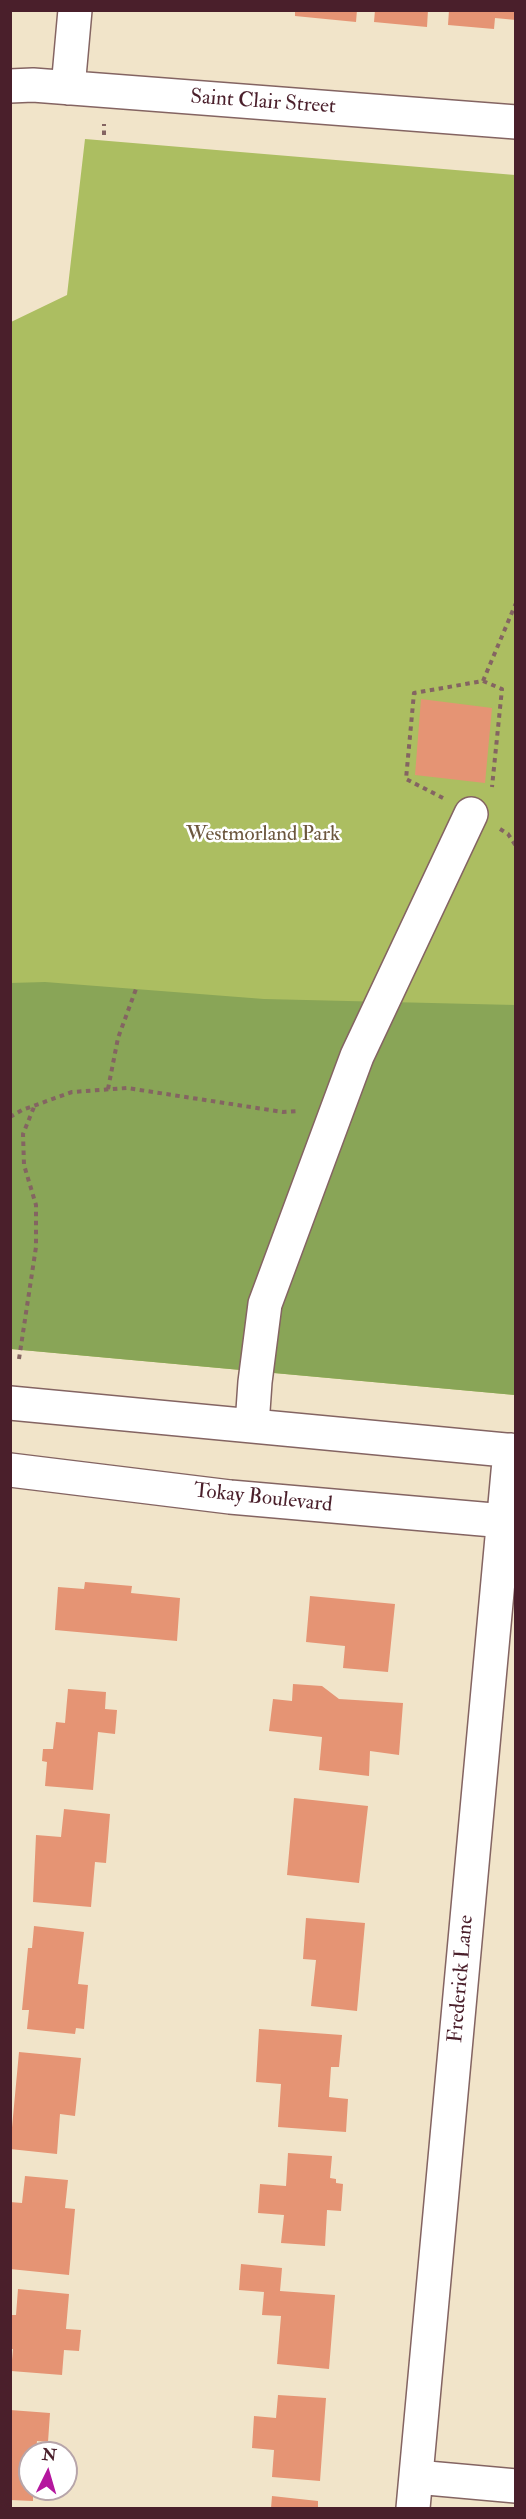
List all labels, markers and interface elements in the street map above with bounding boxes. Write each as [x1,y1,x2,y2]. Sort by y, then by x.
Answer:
street label: Saint Clair Street [189,85,337,121]
park label: Westmorland Park [186,822,340,848]
street label: Tokay Boulevard [192,1479,334,1519]
street label: Frederick Lane [444,1914,480,2044]
north arrow [18,2441,78,2501]
text: N [41,2444,57,2466]

